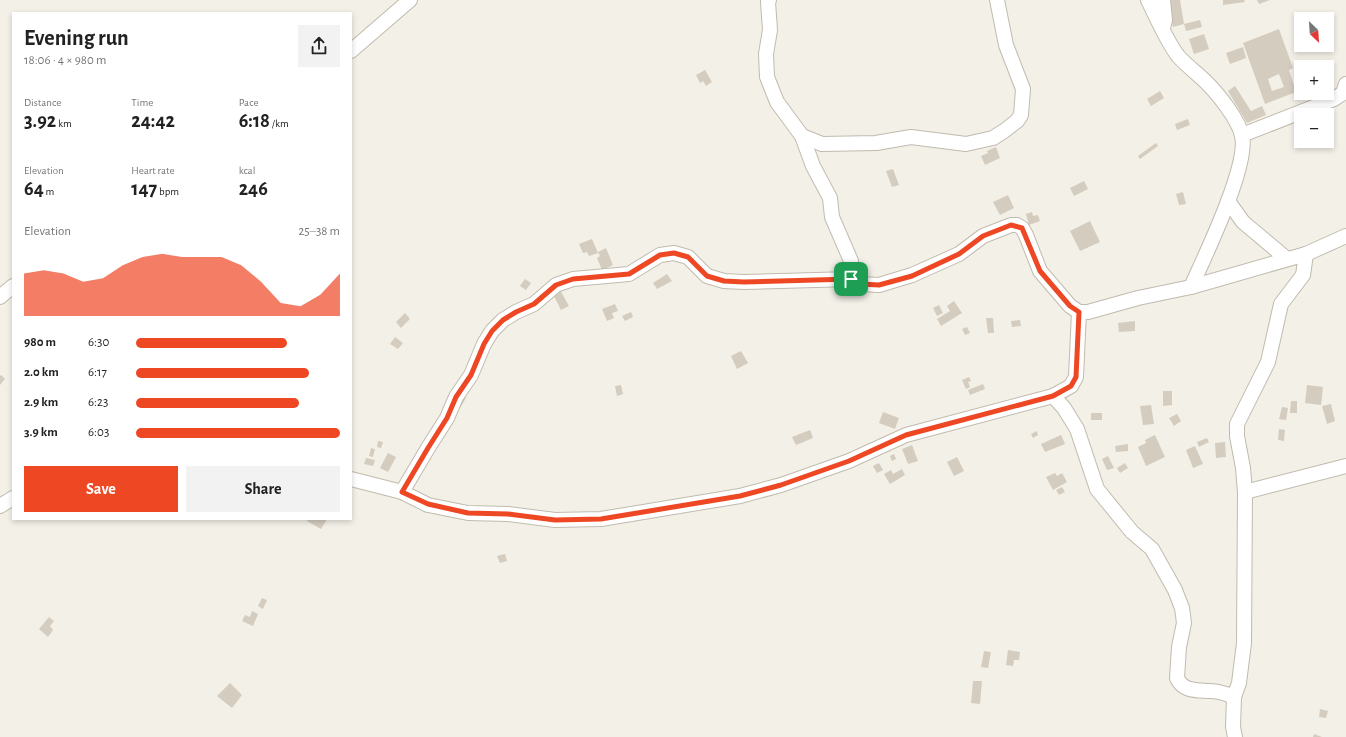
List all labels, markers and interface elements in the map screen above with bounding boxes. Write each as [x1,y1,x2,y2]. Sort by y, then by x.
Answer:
north arrow [1294,12,1334,52]
map controls [1294,12,1334,148]
button: share [298,25,340,67]
text: Evening run [24,27,129,49]
text: 18:06 · 4 × 980 m [24,54,106,67]
button: + [1294,60,1334,100]
text: Distance [24,97,61,108]
text: Time [131,97,153,108]
text: Pace [239,97,258,108]
button: − [1294,108,1334,148]
text: 3.92 [24,111,56,131]
text: 24:42 [131,111,175,131]
text: 6:18 [239,111,270,131]
text: km [56,118,72,129]
text: /km [270,118,289,129]
text: Elevation [24,165,64,176]
text: Heart rate [131,165,175,176]
text: kcal [239,165,255,176]
text: 64 [24,179,44,199]
text: 147 [131,179,157,199]
text: 246 [239,179,268,199]
text: m [44,186,54,197]
text: bpm [157,186,179,197]
text: Elevation [24,225,71,238]
text: 25–38 m [298,225,340,238]
pin [834,262,868,296]
icon: arrive [840,268,862,290]
text: 980 m [24,336,56,349]
text: 6:30 [88,336,109,349]
text: 2.0 km [24,366,59,379]
text: 6:17 [88,366,107,379]
text: 2.9 km [24,396,58,409]
text: 6:23 [88,396,108,409]
text: 3.9 km [24,426,58,439]
text: 6:03 [88,426,109,439]
button: Save [24,466,178,512]
button: Share [186,466,340,512]

